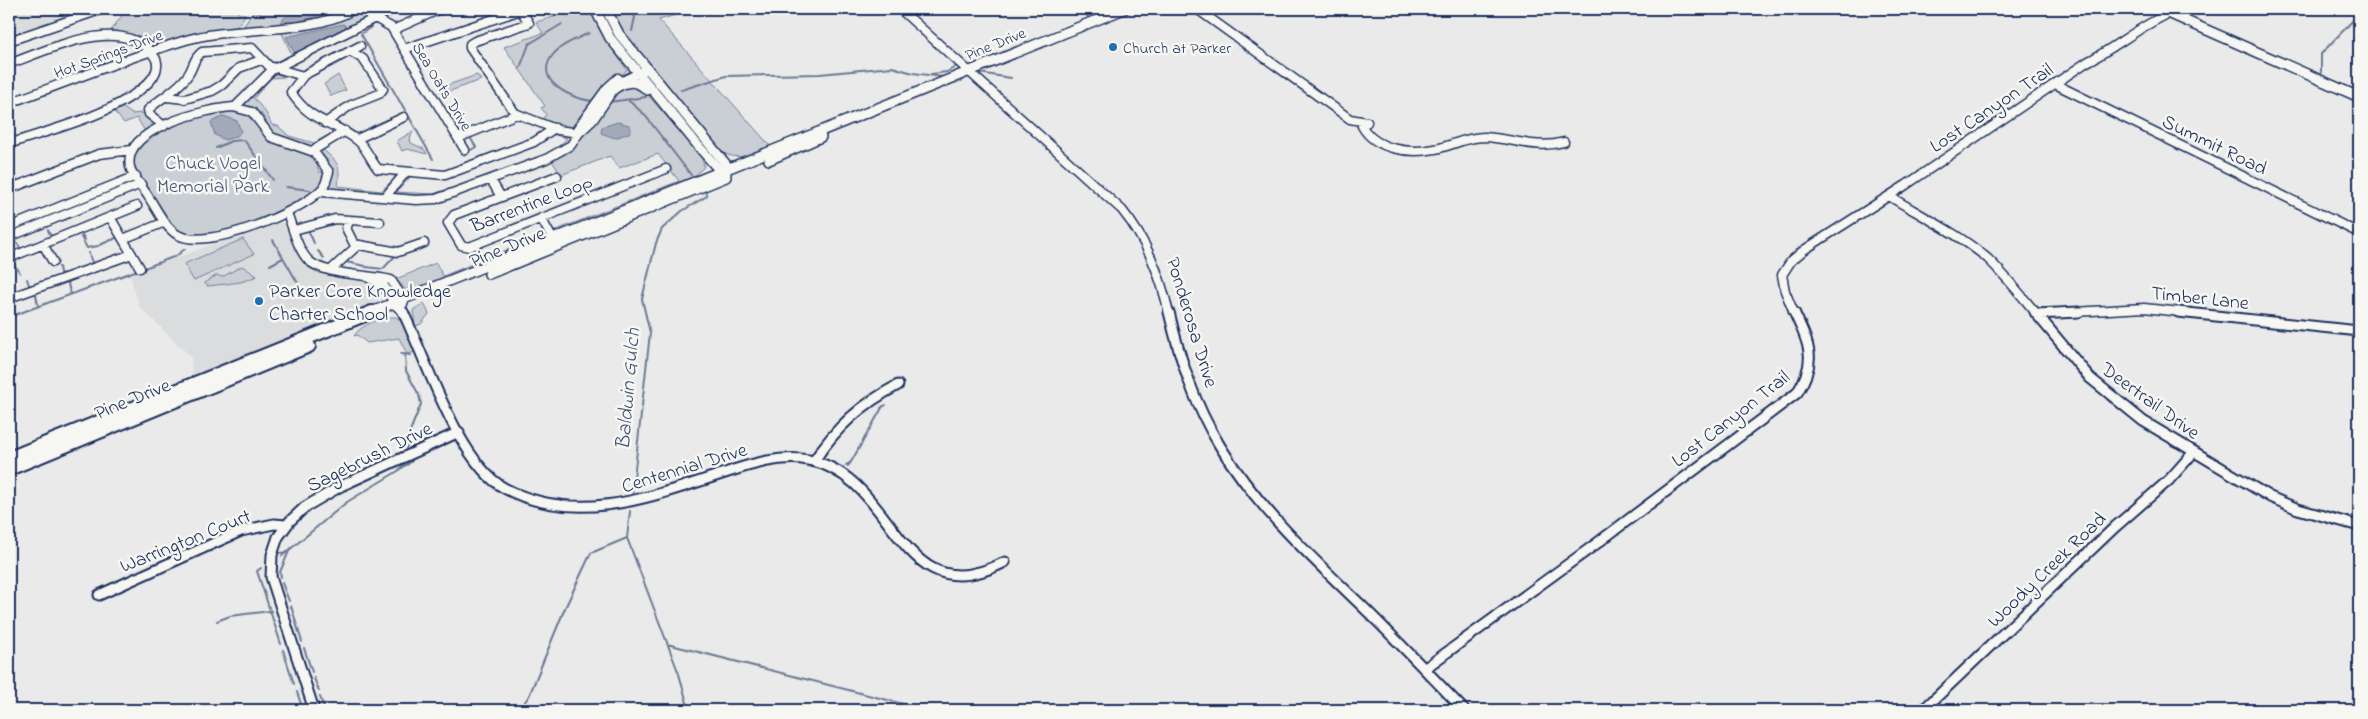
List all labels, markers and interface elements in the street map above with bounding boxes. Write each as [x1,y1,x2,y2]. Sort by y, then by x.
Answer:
street label: Pine Drive [962,21,1031,68]
street label: Hot Springs Drive [51,24,167,86]
place label: Church at Parker [1123,37,1231,61]
street label: Sea Oats Drive [405,38,478,137]
marker: Church at Parker [1107,41,1119,53]
street label: Lost Canyon Trail [1925,57,2060,161]
street label: Summit Road [2156,108,2272,184]
park label: Chuck Vogel Memorial Park [157,150,269,202]
street label: Barrentine Loop [466,169,597,242]
street label: Pine Drive [466,220,550,277]
street label: Ponderosa Drive [1157,254,1224,392]
place label: Parker Core Knowledge Charter School [269,278,451,330]
street label: Timber Lane [2149,280,2250,319]
marker: Parker Core Knowledge Charter School [253,295,265,307]
water label: Baldwin Gulch [609,326,649,451]
street label: Deertrail Drive [2093,356,2205,448]
street label: Lost Canyon Trail [1666,364,1797,476]
street label: Pine Drive [91,372,175,429]
street label: Sagebrush Drive [303,415,438,502]
street label: Centennial Drive [618,437,751,502]
street label: Warrington Court [116,503,256,583]
street label: Woody Creek Road [1982,506,2114,635]

